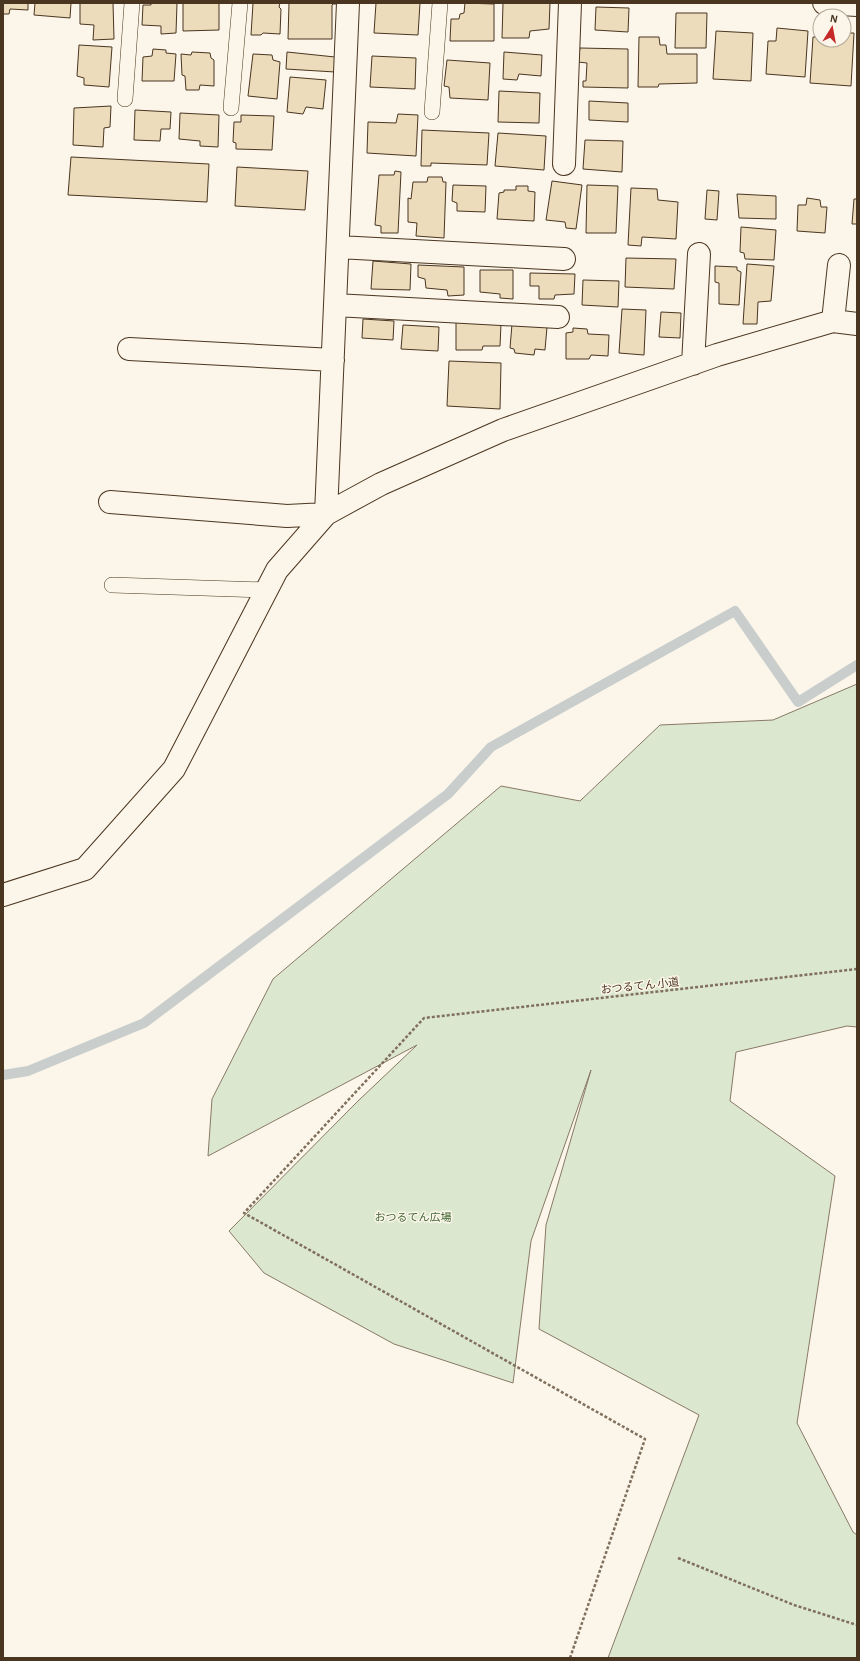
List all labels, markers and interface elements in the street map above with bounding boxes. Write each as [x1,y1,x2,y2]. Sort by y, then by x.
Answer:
north arrow [812,8,852,48]
text: N [829,13,839,25]
street label: おつるてん 小道 [600,975,680,996]
park label: おつるてん広場 [375,1212,452,1223]

